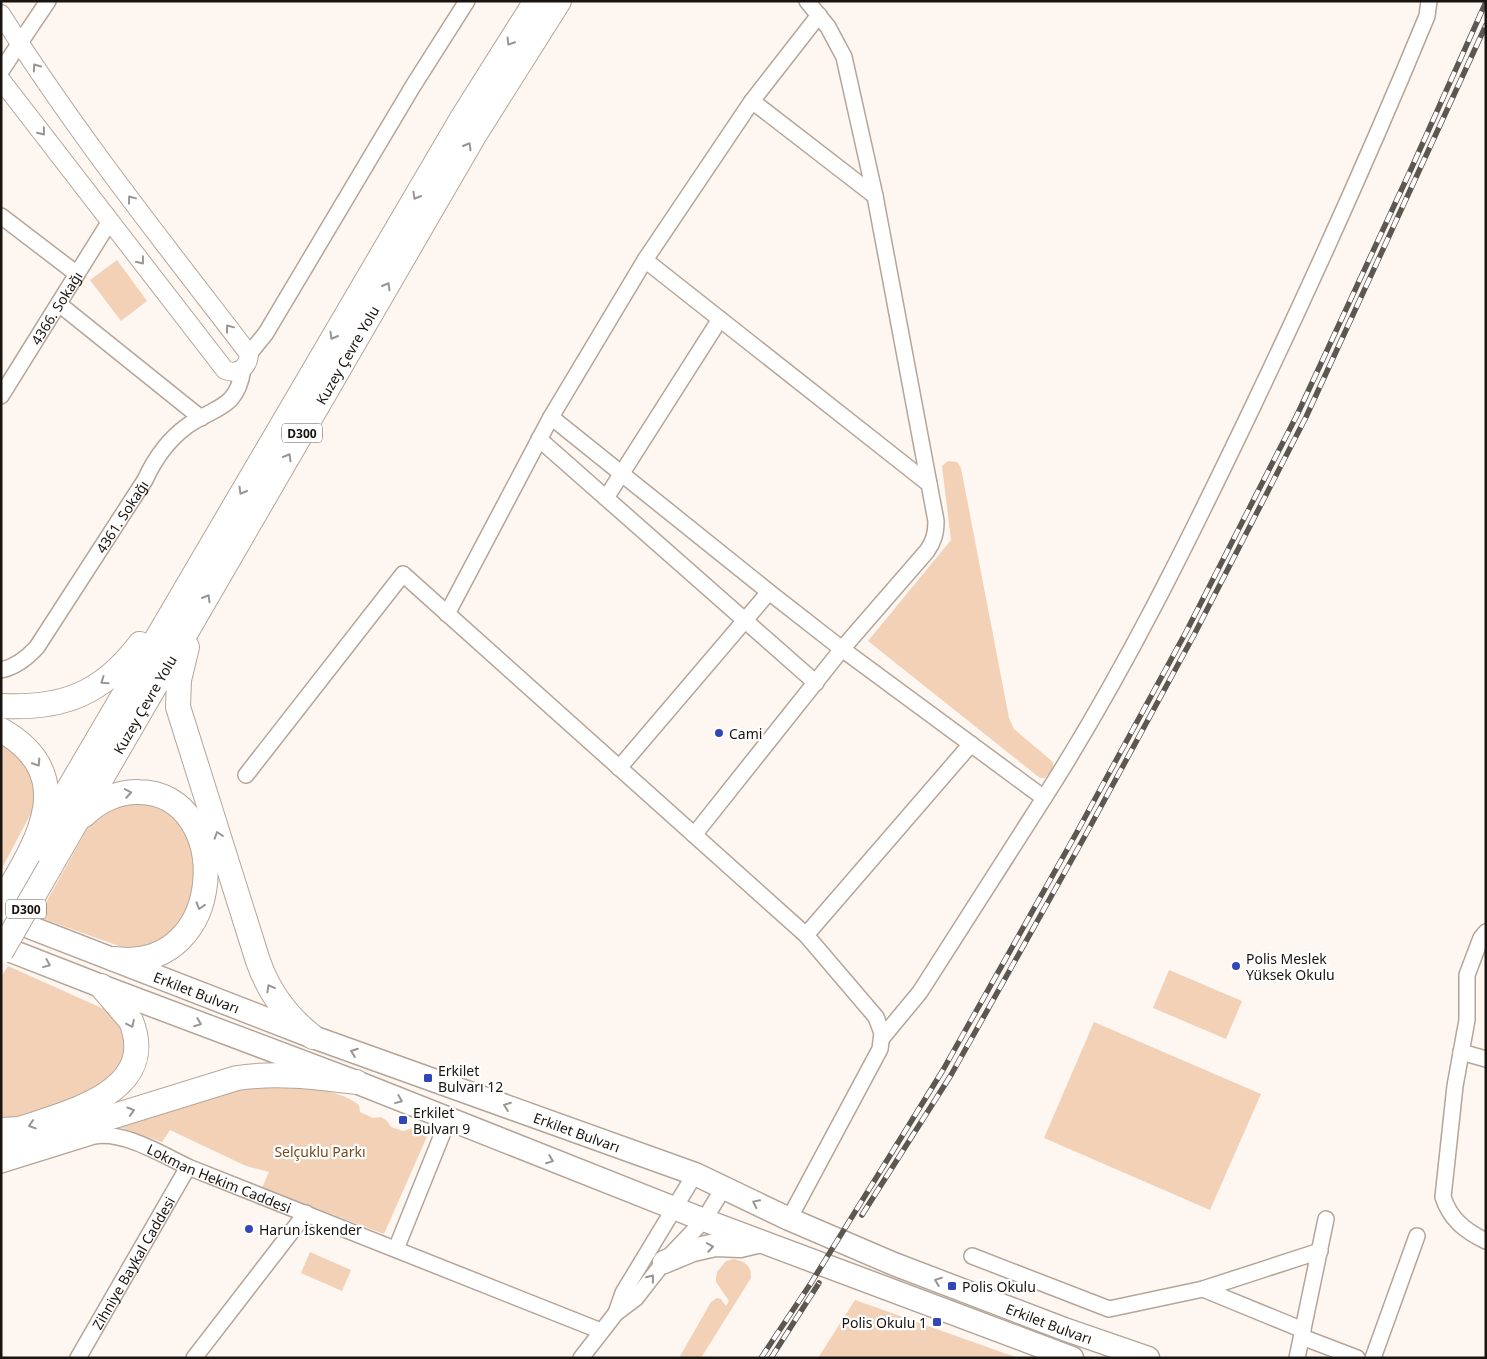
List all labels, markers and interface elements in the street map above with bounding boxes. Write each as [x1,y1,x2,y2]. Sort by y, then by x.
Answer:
one-way arrow [506,37,516,46]
one-way arrow [33,63,42,73]
one-way arrow [36,126,44,135]
one-way arrow [462,142,472,151]
one-way arrow [412,191,422,200]
one-way arrow [128,196,136,205]
one-way arrow [135,255,144,265]
street label: 4366. Sokağı [26,267,86,348]
one-way arrow [380,283,390,292]
street label: Kuzey Çevre Yolu [311,302,383,408]
one-way arrow [226,324,235,334]
one-way arrow [330,331,340,340]
road number: D300 [282,423,322,442]
one-way arrow [282,454,292,463]
street label: 4361. Sokağı [91,476,152,556]
one-way arrow [239,486,249,495]
one-way arrow [200,594,210,603]
street label: Kuzey Çevre Yolu [108,652,180,757]
one-way arrow [100,675,109,684]
place label: Cami [729,724,762,743]
marker: Cami [713,727,725,739]
one-way arrow [31,757,40,766]
one-way arrow [123,789,132,799]
one-way arrow [213,831,223,839]
road number: D300 [6,900,46,919]
one-way arrow [195,902,205,910]
place label: Polis Meslek Yüksek Okulu [1246,949,1335,984]
one-way arrow [42,959,50,969]
marker: Polis Meslek Yüksek Okulu [1230,960,1242,972]
street label: Erkilet Bulvarı [151,967,243,1017]
one-way arrow [266,985,276,994]
one-way arrow [193,1017,202,1027]
one-way arrow [125,1019,135,1028]
one-way arrow [350,1048,359,1058]
place label: Erkilet Bulvarı 12 [438,1061,503,1096]
marker: Erkilet Bulvarı 12 [422,1072,434,1084]
one-way arrow [394,1093,403,1104]
one-way arrow [503,1102,512,1112]
place label: Erkilet Bulvarı 9 [413,1103,470,1138]
one-way arrow [127,1107,135,1117]
street label: Erkilet Bulvarı [531,1107,623,1156]
marker: Erkilet Bulvarı 9 [397,1114,409,1126]
one-way arrow [29,1119,37,1129]
street label: Lokman Hekim Caddesi [144,1139,294,1217]
park label: Selçuklu Parkı [274,1142,366,1161]
one-way arrow [545,1154,554,1164]
street label: Zihniye Baykal Caddesi [87,1193,179,1332]
one-way arrow [752,1199,761,1209]
place label: Harun İskender [259,1220,362,1239]
marker: Harun İskender [243,1223,255,1235]
one-way arrow [705,1242,714,1252]
one-way arrow [645,1275,654,1284]
one-way arrow [934,1276,943,1287]
place label: Polis Okulu [962,1277,1036,1296]
marker: Polis Okulu [946,1280,958,1292]
street label: Erkilet Bulvarı [1003,1298,1095,1348]
place label: Polis Okulu 1 [842,1313,927,1332]
marker: Polis Okulu 1 [931,1316,943,1328]

